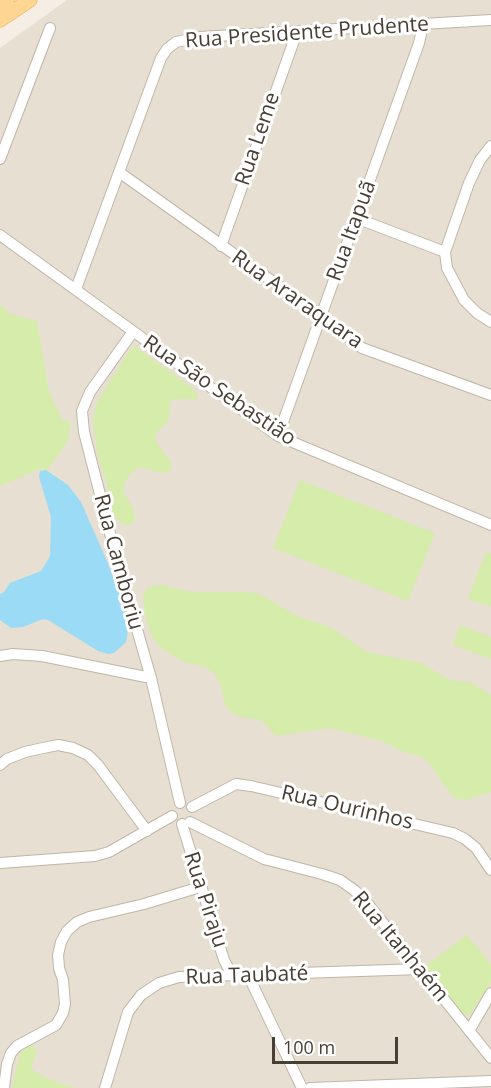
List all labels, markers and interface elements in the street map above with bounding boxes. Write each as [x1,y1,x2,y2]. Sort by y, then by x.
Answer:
street label: Rua Presidente Prudente [184,12,430,54]
street label: Rua Leme [230,89,286,189]
street label: Rua Itapuã [322,177,382,285]
street label: Rua Araraquara [227,245,367,355]
street label: Rua São Sebastião [138,330,300,452]
street label: Rua Camboriu [88,491,148,633]
street label: Rua Ourinhos [279,781,415,835]
street label: Rua Piraju [178,849,232,951]
street label: Rua Itanhaém [346,887,454,1007]
street label: Rua Taubaté [185,961,309,991]
scale bar [275,1025,401,1063]
text: 100 m [283,1035,335,1059]

